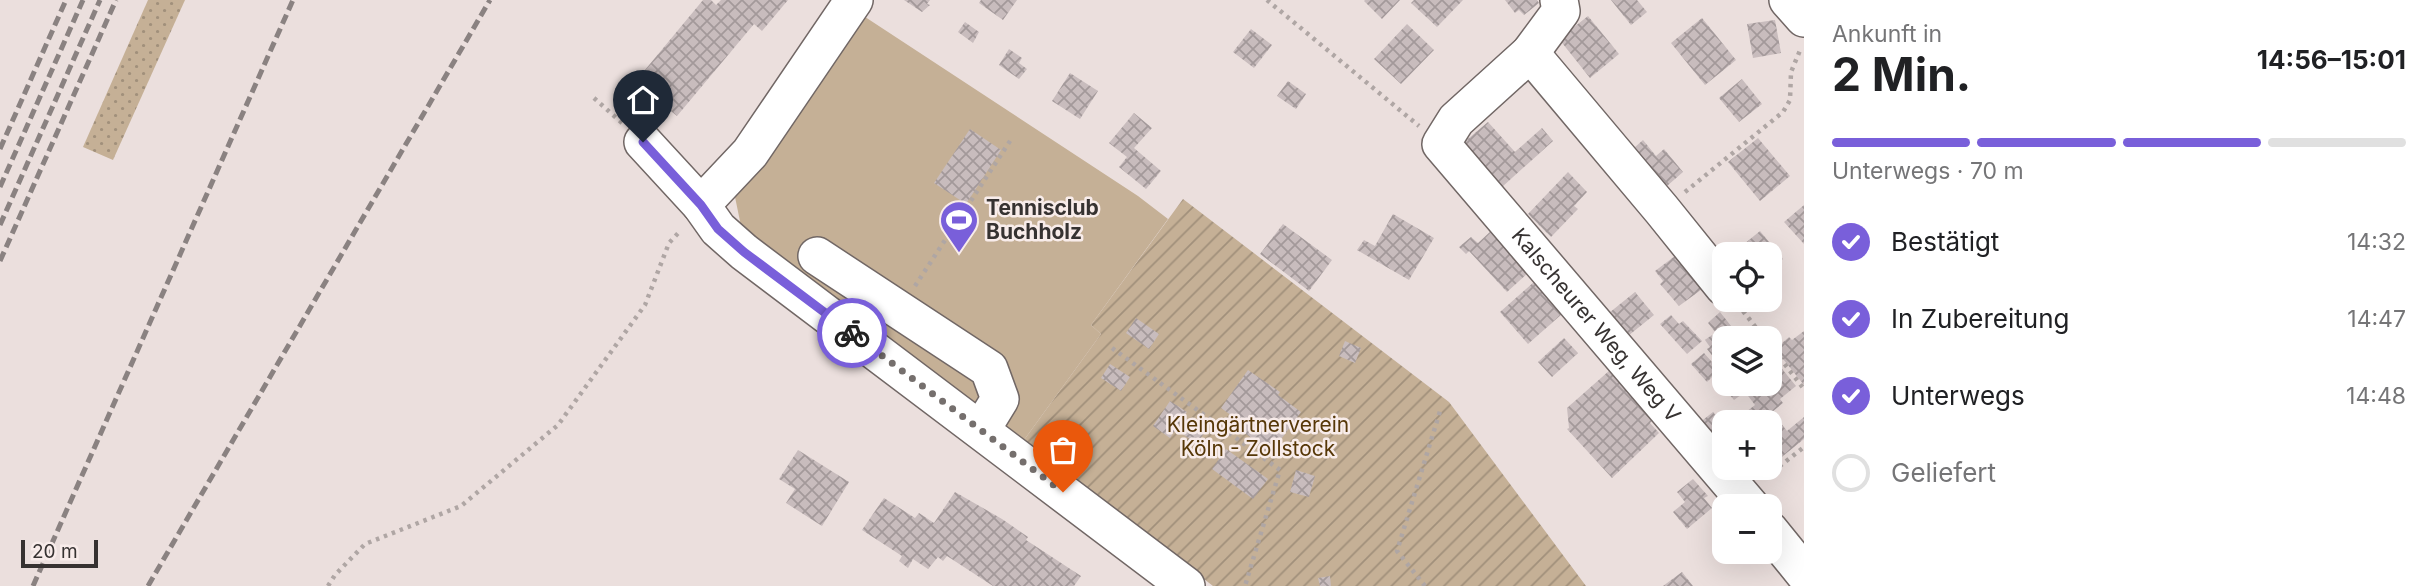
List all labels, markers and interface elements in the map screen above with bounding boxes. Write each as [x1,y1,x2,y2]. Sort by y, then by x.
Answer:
text: Ankunft in [1832,20,1942,48]
text: 14:56–15:01 [2257,44,2406,75]
text: 2 Min. [1832,46,1971,102]
pin [613,70,673,142]
icon: home [624,81,662,119]
text: Unterwegs · 70 m [1832,157,2024,185]
place label: Tennisclub Buchholz [986,195,1099,244]
sports icon: Tennisclub Buchholz [938,199,980,254]
street label: Kalscheurer Weg, Weg V [1507,223,1686,427]
icon: check [1832,223,1870,261]
text: Bestätigt [1891,226,1999,257]
text: 14:32 [2347,228,2406,256]
map controls [1712,242,1782,564]
button: locate [1712,242,1782,312]
courier [817,298,887,368]
icon: check [1832,300,1870,338]
text: In Zubereitung [1891,303,2069,334]
text: 14:47 [2347,305,2406,333]
icon: bike [833,314,871,352]
button: layers [1712,326,1782,396]
icon: check [1832,377,1870,415]
text: Unterwegs [1891,380,2025,411]
text: 14:48 [2346,382,2406,410]
button: + [1712,410,1782,480]
park label: Kleingärtnerverein Köln - Zollstock [1167,412,1349,461]
pin [1033,420,1093,492]
icon: bag [1044,431,1082,469]
text: Geliefert [1891,457,1996,488]
button: − [1712,494,1782,564]
scale bar [21,537,98,569]
text: 20 m [32,540,78,563]

